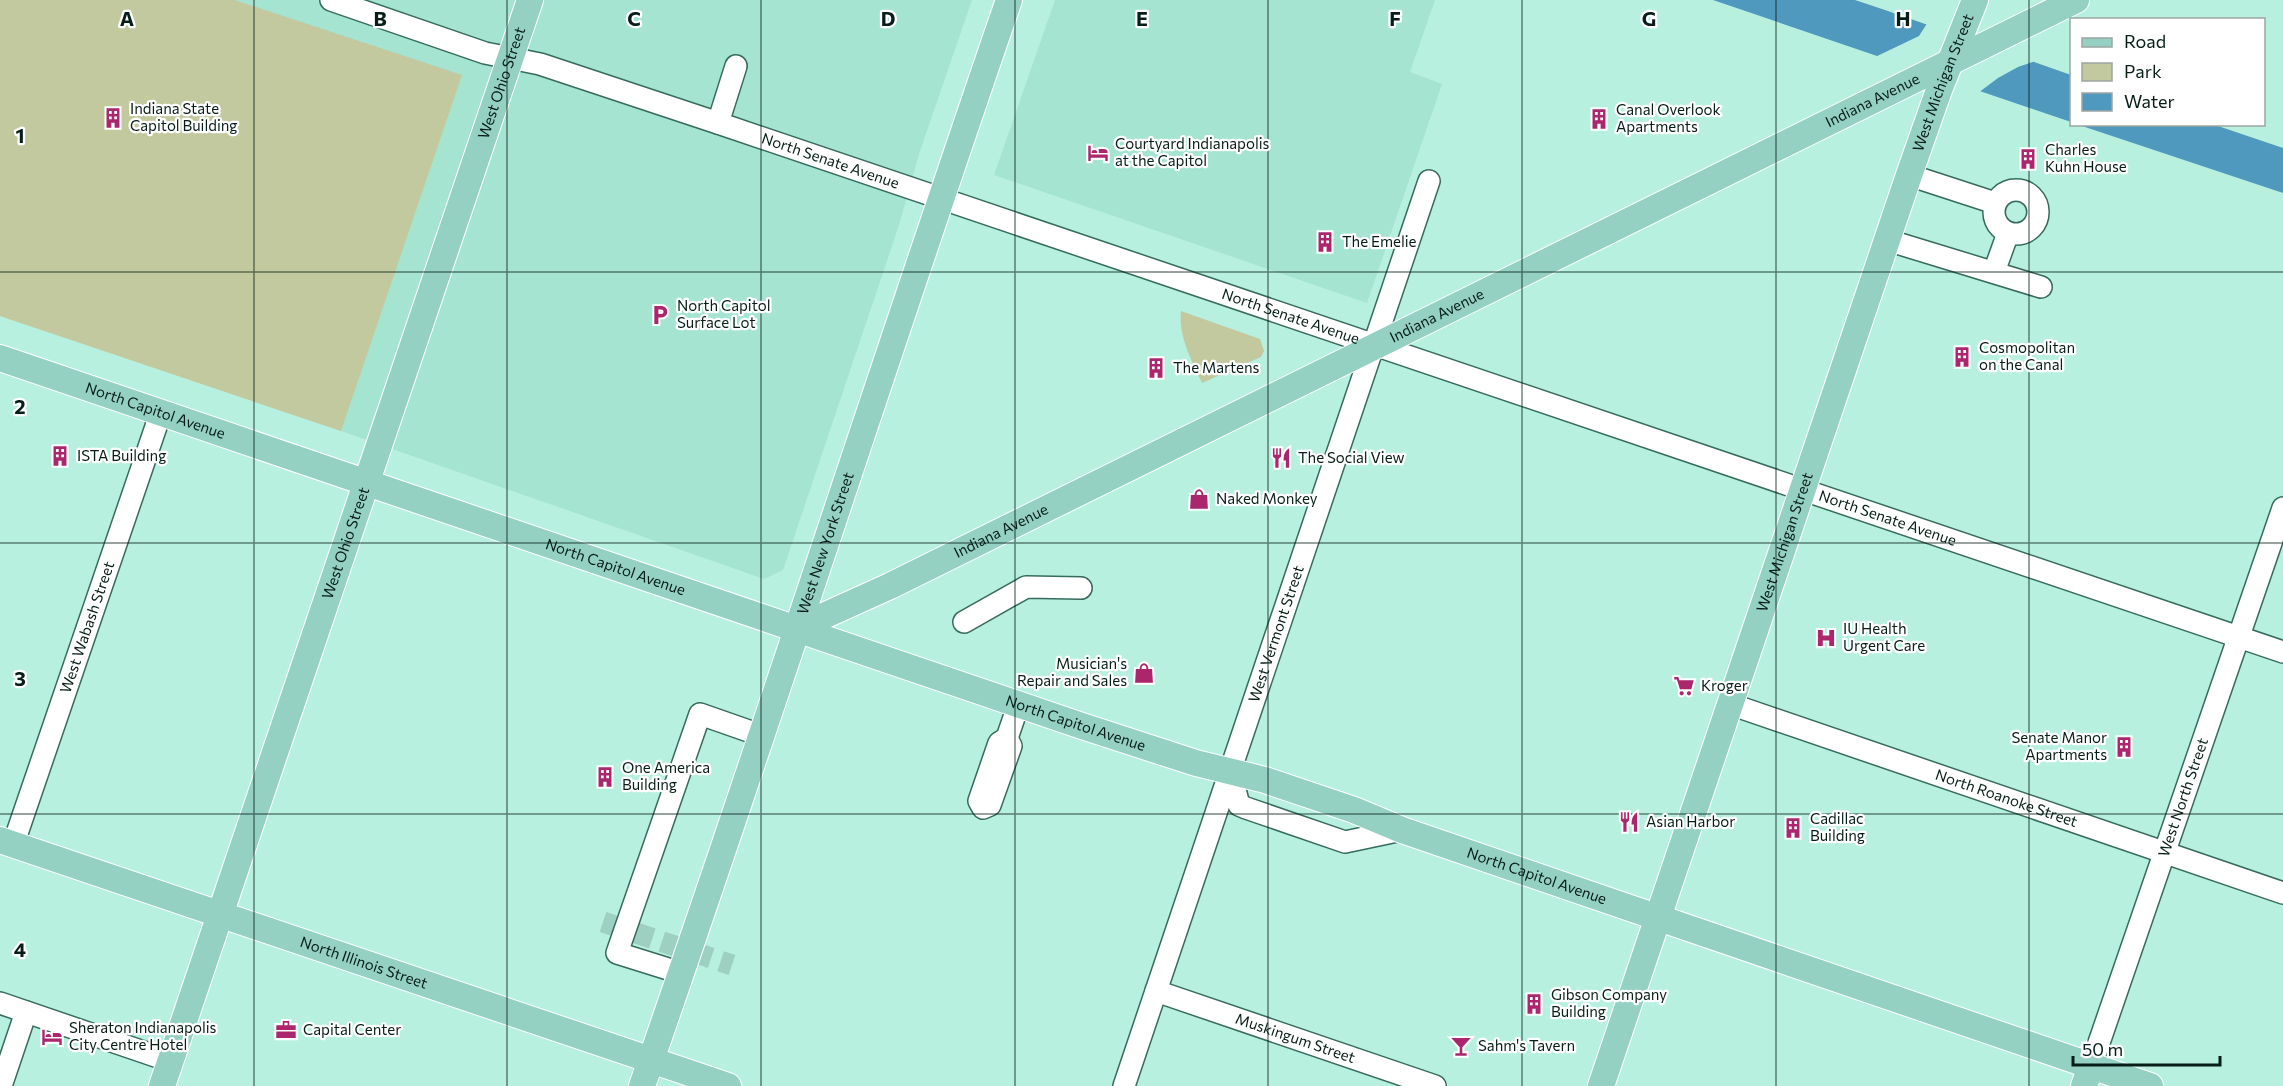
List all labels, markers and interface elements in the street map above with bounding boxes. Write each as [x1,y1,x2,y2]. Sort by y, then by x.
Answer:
text: A [120,6,134,30]
text: B [373,6,387,30]
text: C [627,6,641,30]
text: D [881,6,895,30]
text: E [1136,6,1148,30]
text: F [1389,6,1401,30]
text: G [1642,6,1656,30]
text: H [1896,6,1911,30]
street label: West Michigan Street [1908,11,1977,154]
legend [2070,18,2265,126]
street label: West Ohio Street [474,24,528,141]
text: Road [2124,30,2166,52]
text: Park [2124,60,2162,82]
street label: Indiana Avenue [1822,69,1922,130]
text: Water [2124,90,2175,112]
place label: Indiana State Capitol Building [130,99,238,134]
place label: Canal Overlook Apartments [1616,100,1721,135]
building icon: Indiana State Capitol Building [101,106,125,130]
building icon: Canal Overlook Apartments [1587,107,1611,131]
text: 1 [15,123,25,147]
street label: North Senate Avenue [759,128,902,192]
place label: Courtyard Indianapolis at the Capitol [1115,134,1270,169]
place label: Charles Kuhn House [2045,140,2127,175]
hotel icon: Courtyard Indianapolis at the Capitol [1086,141,1110,165]
building icon: Charles Kuhn House [2016,147,2040,171]
building icon: The Emelie [1313,230,1337,254]
place label: The Emelie [1342,232,1417,250]
street label: North Senate Avenue [1220,284,1362,347]
street label: Indiana Avenue [1386,284,1486,346]
place label: North Capitol Surface Lot [677,296,771,331]
parking icon: North Capitol Surface Lot [648,303,672,327]
place label: Cosmopolitan on the Canal [1979,338,2075,373]
building icon: Cosmopolitan on the Canal [1950,345,1974,369]
building icon: The Martens [1144,356,1168,380]
place label: The Martens [1173,358,1260,376]
street label: North Capitol Avenue [83,378,228,442]
text: 2 [14,394,26,418]
building icon: ISTA Building [48,444,72,468]
place label: ISTA Building [77,446,166,464]
restaurant icon: The Social View [1269,446,1293,470]
place label: The Social View [1298,448,1404,466]
street label: West New York Street [793,470,857,616]
street label: West Michigan Street [1752,470,1816,614]
street label: West Ohio Street [318,485,372,601]
street label: North Senate Avenue [1817,486,1959,549]
shop icon: Naked Monkey [1187,487,1211,511]
place label: Naked Monkey [1216,489,1318,507]
street label: Indiana Avenue [951,499,1051,561]
street label: North Capitol Avenue [543,534,688,599]
street label: West Wabash Street [56,559,117,695]
street label: West Vermont Street [1244,563,1307,704]
place label: IU Health Urgent Care [1843,619,1925,654]
hospital icon: IU Health Urgent Care [1814,626,1838,650]
place label: Musician's Repair and Sales [1017,654,1127,689]
shop icon: Musician's Repair and Sales [1132,661,1156,685]
text: 3 [14,666,26,690]
supermarket icon: Kroger [1672,674,1696,698]
place label: Kroger [1701,676,1748,694]
street label: North Capitol Avenue [1004,691,1148,754]
place label: Senate Manor Apartments [2011,728,2107,763]
building icon: Senate Manor Apartments [2112,735,2136,759]
street label: West North Street [2154,735,2211,859]
place label: One America Building [622,758,710,793]
building icon: One America Building [593,765,617,789]
street label: North Roanoke Street [1933,765,2080,830]
place label: Cadillac Building [1810,809,1865,844]
restaurant icon: Asian Harbor [1617,810,1641,834]
place label: Asian Harbor [1646,812,1735,830]
building icon: Cadillac Building [1781,816,1805,840]
street label: North Capitol Avenue [1465,843,1609,907]
street label: North Illinois Street [298,932,430,992]
text: 4 [14,937,26,961]
place label: Gibson Company Building [1551,985,1667,1020]
building icon: Gibson Company Building [1522,992,1546,1016]
street label: Muskingum Street [1233,1009,1358,1066]
place label: Sheraton Indianapolis City Centre Hotel [69,1018,217,1053]
office icon: Capital Center [274,1018,298,1042]
place label: Capital Center [303,1020,401,1038]
hotel icon: Sheraton Indianapolis City Centre Hotel [40,1025,64,1049]
scale bar [2073,1029,2220,1067]
bar icon: Sahm's Tavern [1449,1034,1473,1058]
place label: Sahm's Tavern [1478,1036,1575,1054]
text: 50 m [2082,1038,2123,1060]

